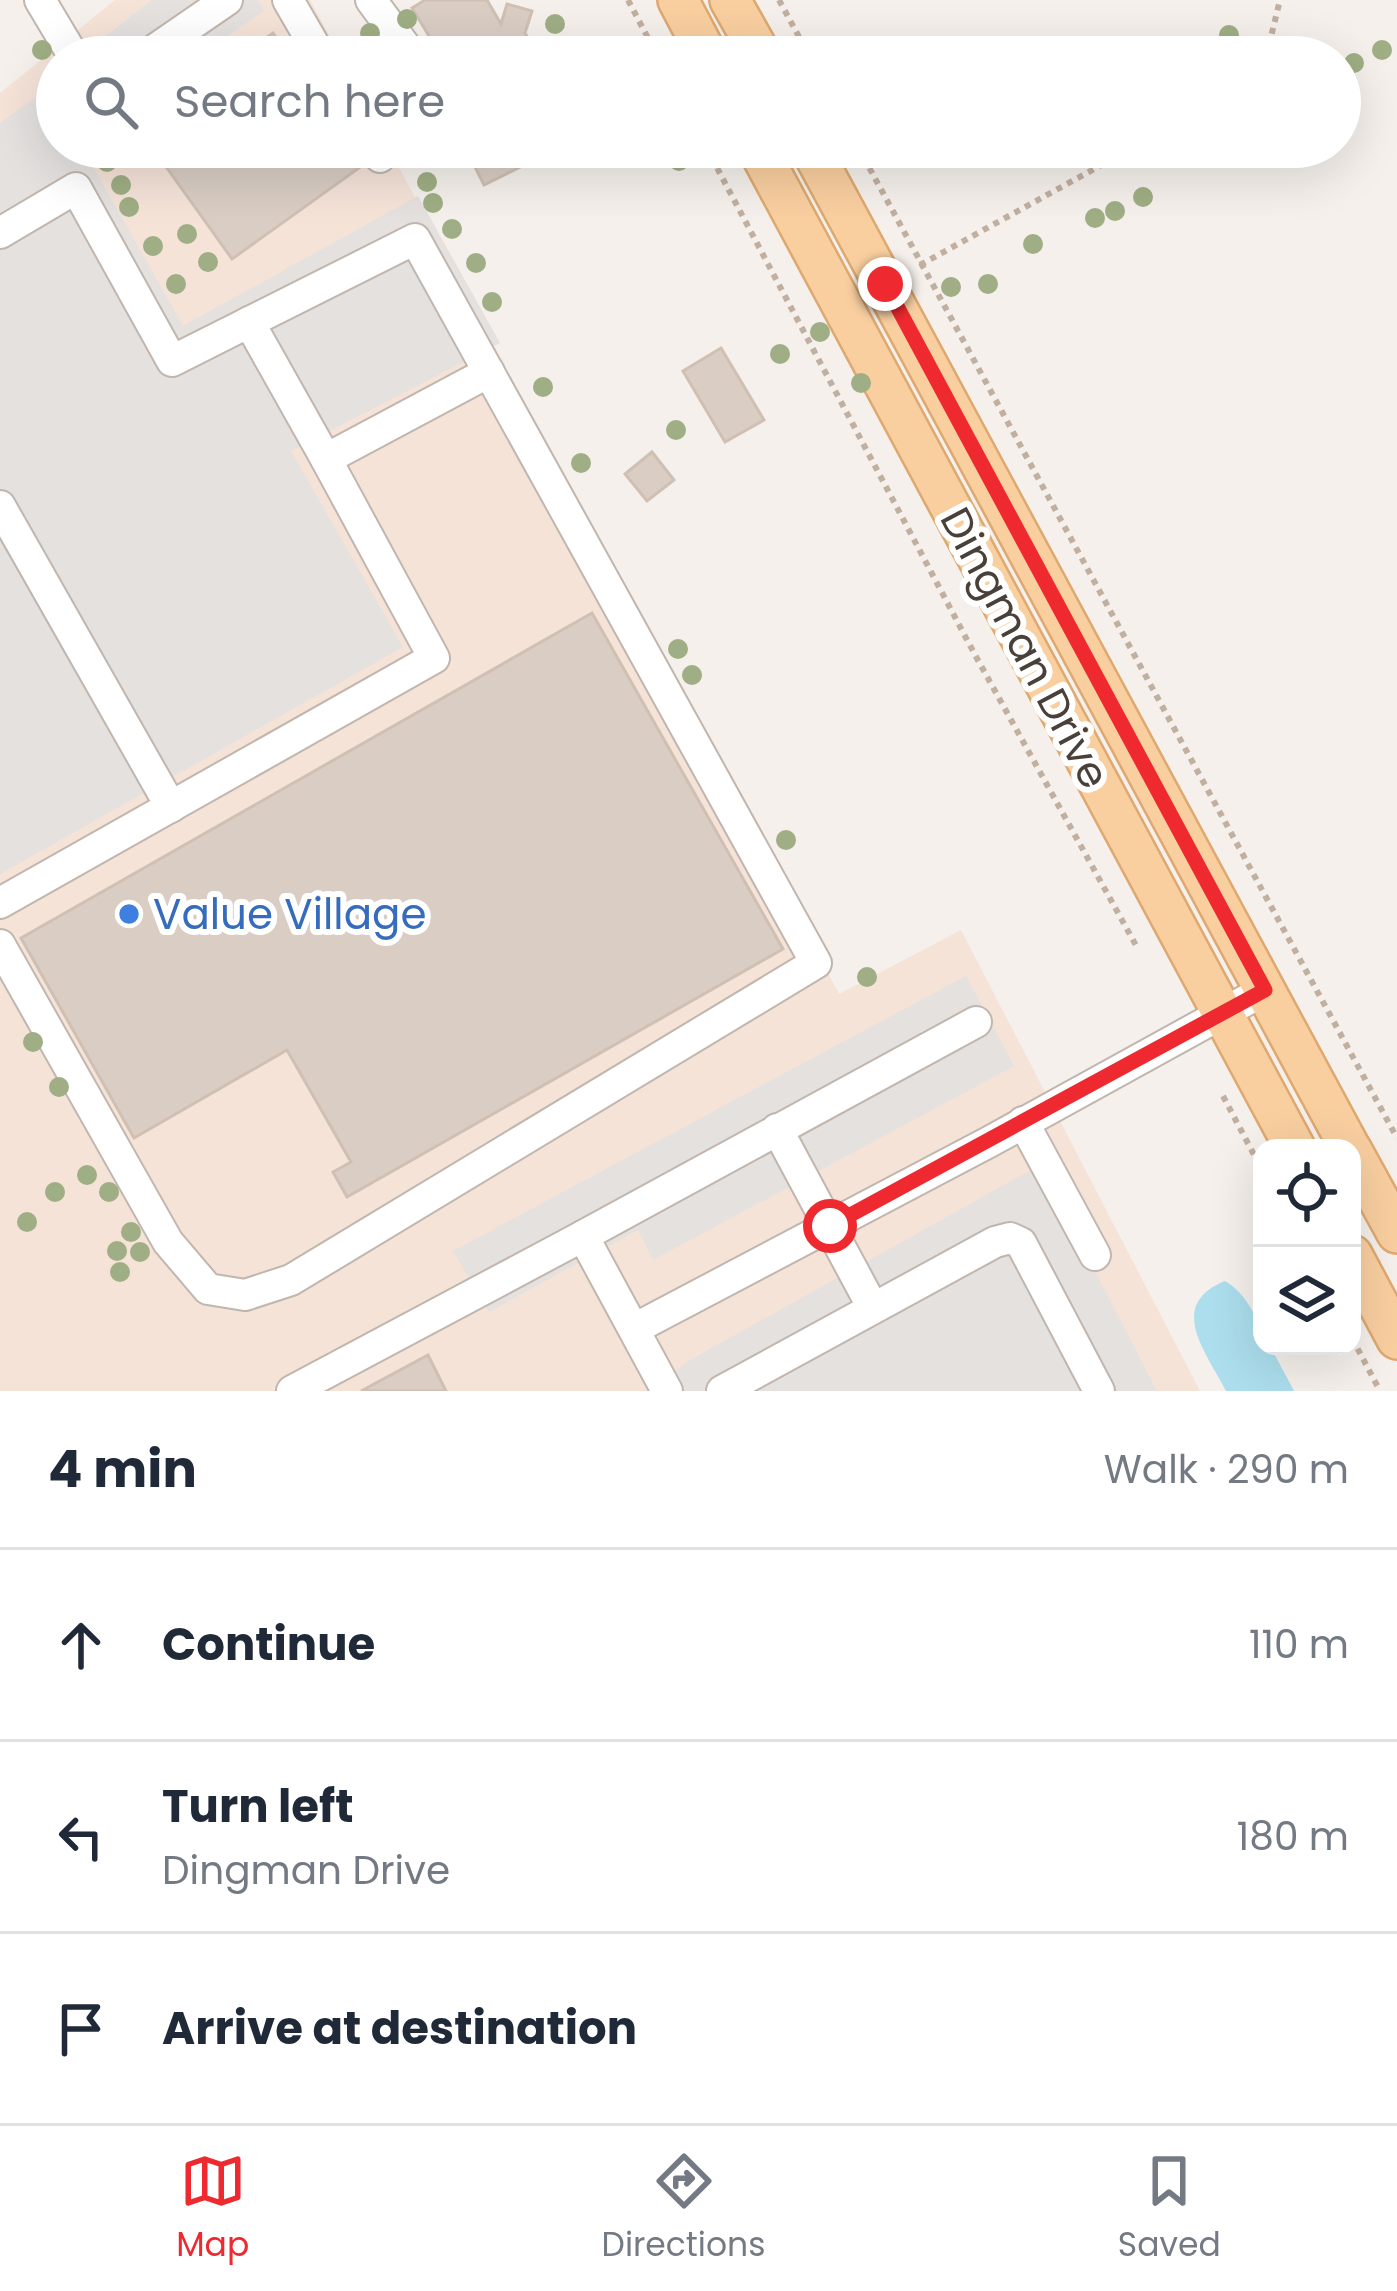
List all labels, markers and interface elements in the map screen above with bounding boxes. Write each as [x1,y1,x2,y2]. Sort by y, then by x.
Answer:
search box [36,36,1361,168]
icon: search [78,69,144,135]
text: Search here [174,70,445,133]
route end [858,257,912,311]
street label: Dingman Drive [926,497,1124,799]
place label: Value Village [153,885,426,944]
marker: Value Village [116,901,142,927]
map controls [1253,1139,1361,1355]
button: locate [1253,1139,1361,1247]
route start [803,1199,857,1253]
button: layers [1253,1247,1361,1355]
text: 4 min [48,1433,197,1505]
text: Walk · 290 m [1104,1442,1349,1497]
icon: ahead [48,1612,114,1678]
text: Continue [162,1613,375,1676]
text: 110 m [1249,1617,1349,1672]
text: Turn left [162,1775,354,1838]
icon: left [48,1804,114,1870]
text: 180 m [1237,1809,1349,1864]
text: Dingman Drive [162,1843,450,1898]
icon: arrive [48,1996,114,2062]
text: Arrive at destination [162,1997,637,2060]
tab: Map [176,2148,249,2270]
tab: Directions [602,2148,765,2270]
tab: Saved [1118,2148,1221,2270]

